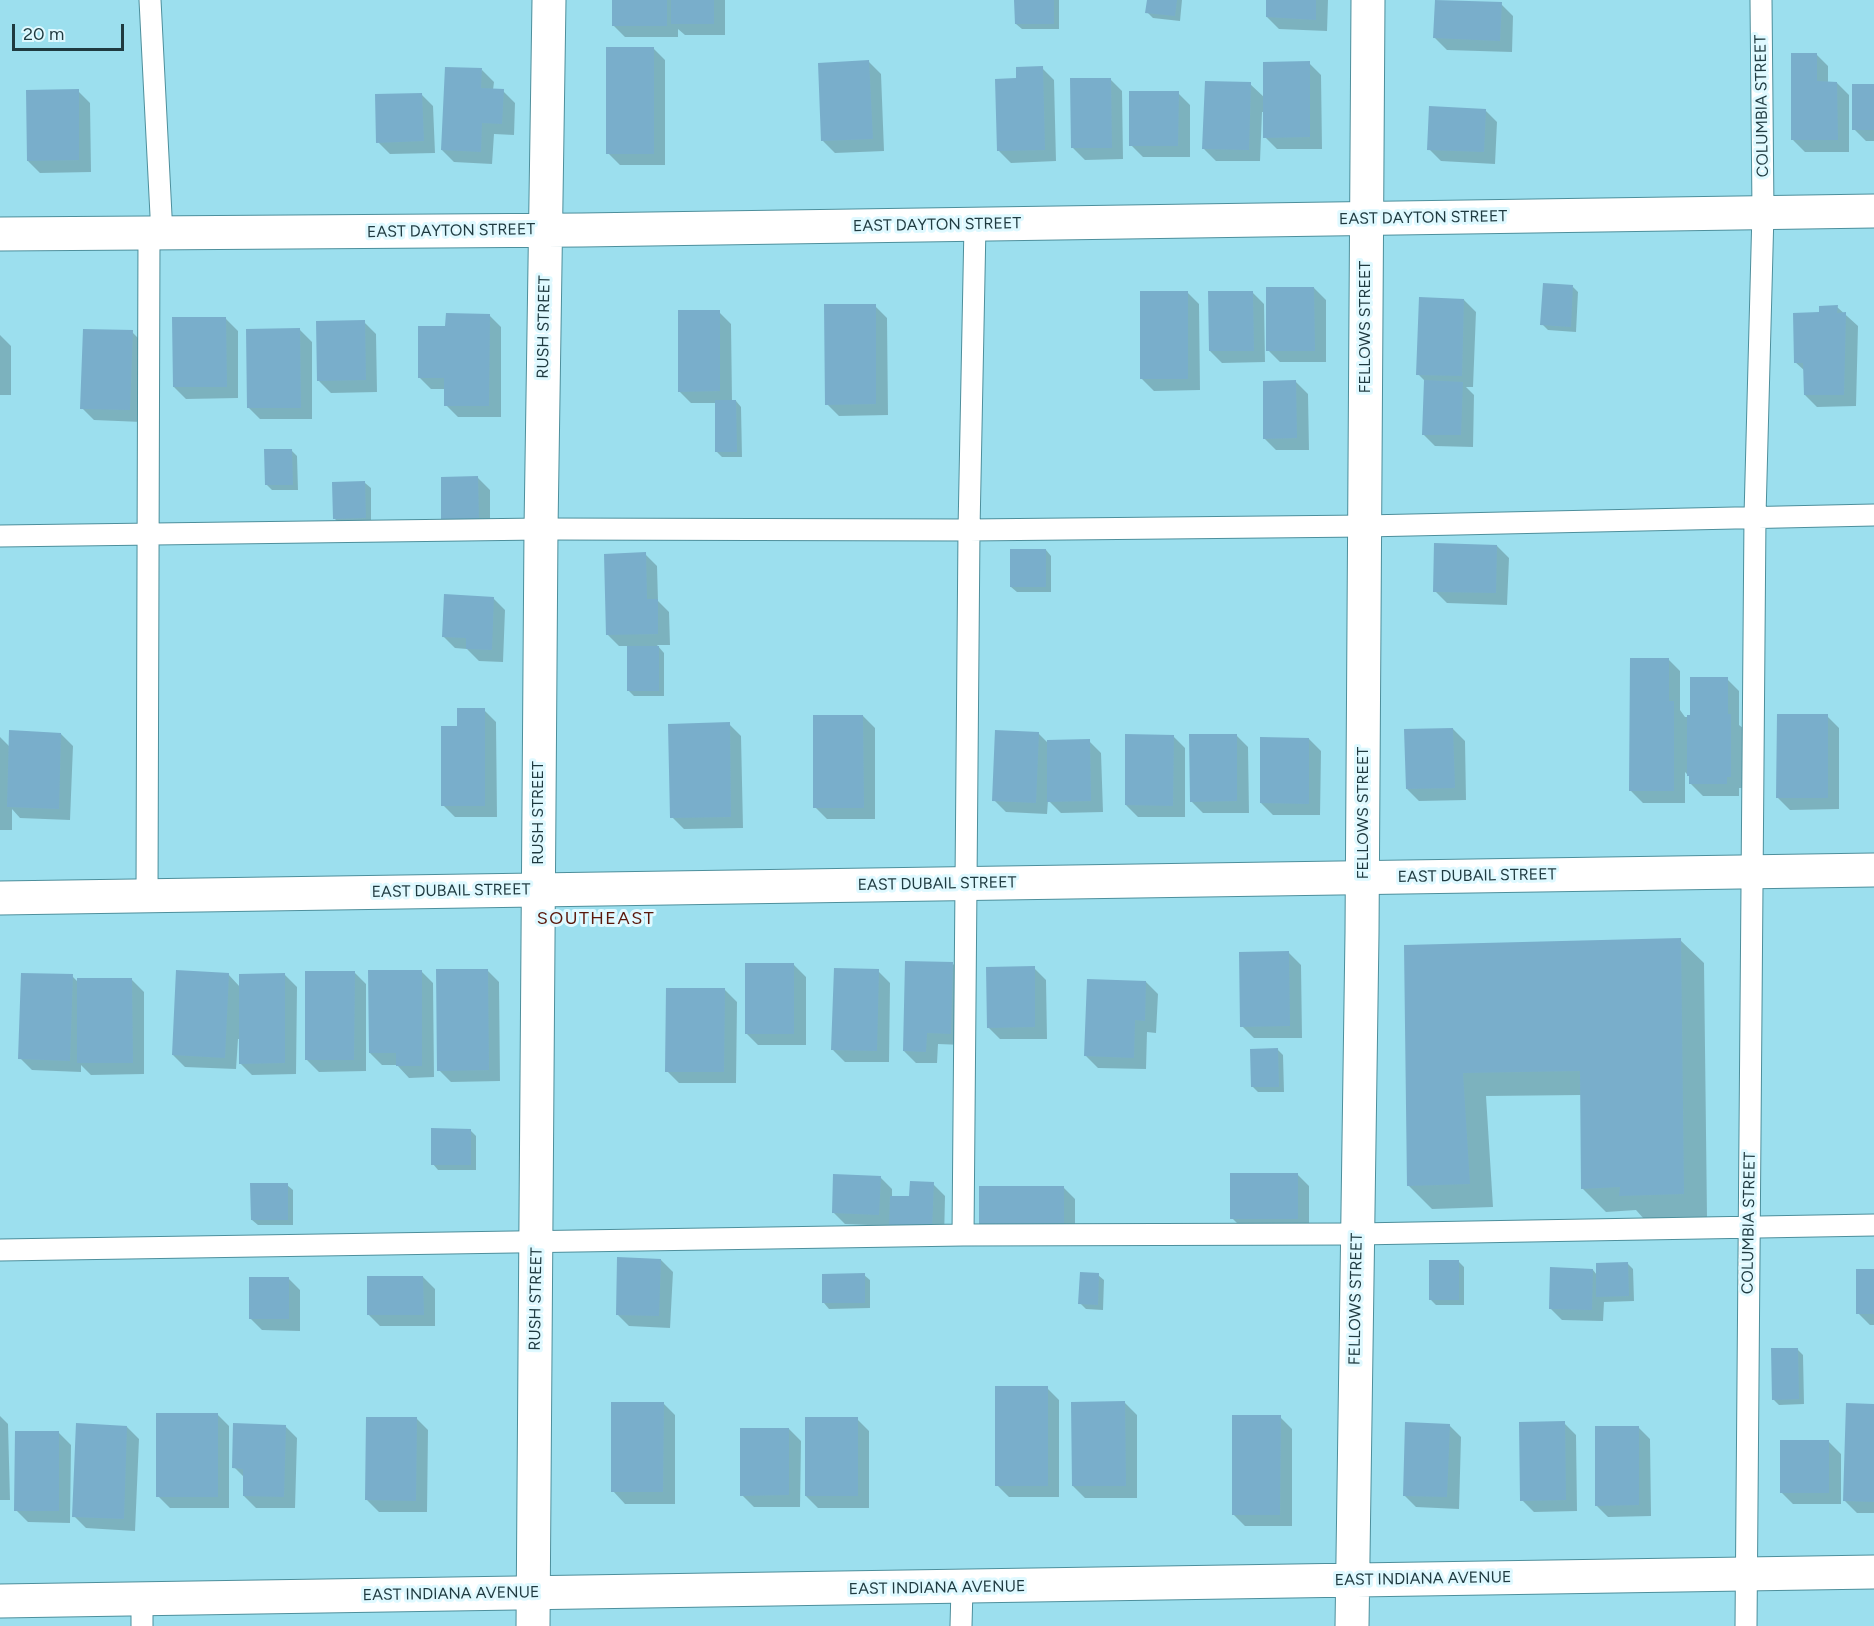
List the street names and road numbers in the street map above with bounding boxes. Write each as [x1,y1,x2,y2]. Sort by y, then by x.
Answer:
street label: COLUMBIA STREET [1751,35,1773,177]
street label: EAST DAYTON STREET [1339,207,1507,229]
street label: EAST DAYTON STREET [853,214,1021,236]
street label: EAST DAYTON STREET [367,220,535,242]
street label: FELLOWS STREET [1355,261,1375,393]
street label: RUSH STREET [533,275,555,379]
street label: FELLOWS STREET [1353,747,1373,879]
street label: RUSH STREET [528,761,548,865]
street label: EAST DUBAIL STREET [1397,865,1557,887]
street label: EAST DUBAIL STREET [857,873,1017,895]
street label: EAST DUBAIL STREET [371,880,531,902]
street label: COLUMBIA STREET [1738,1152,1760,1294]
street label: FELLOWS STREET [1345,1233,1367,1365]
street label: RUSH STREET [525,1247,547,1351]
street label: EAST INDIANA AVENUE [1334,1568,1512,1590]
street label: EAST INDIANA AVENUE [848,1577,1026,1599]
street label: EAST INDIANA AVENUE [362,1583,540,1605]

